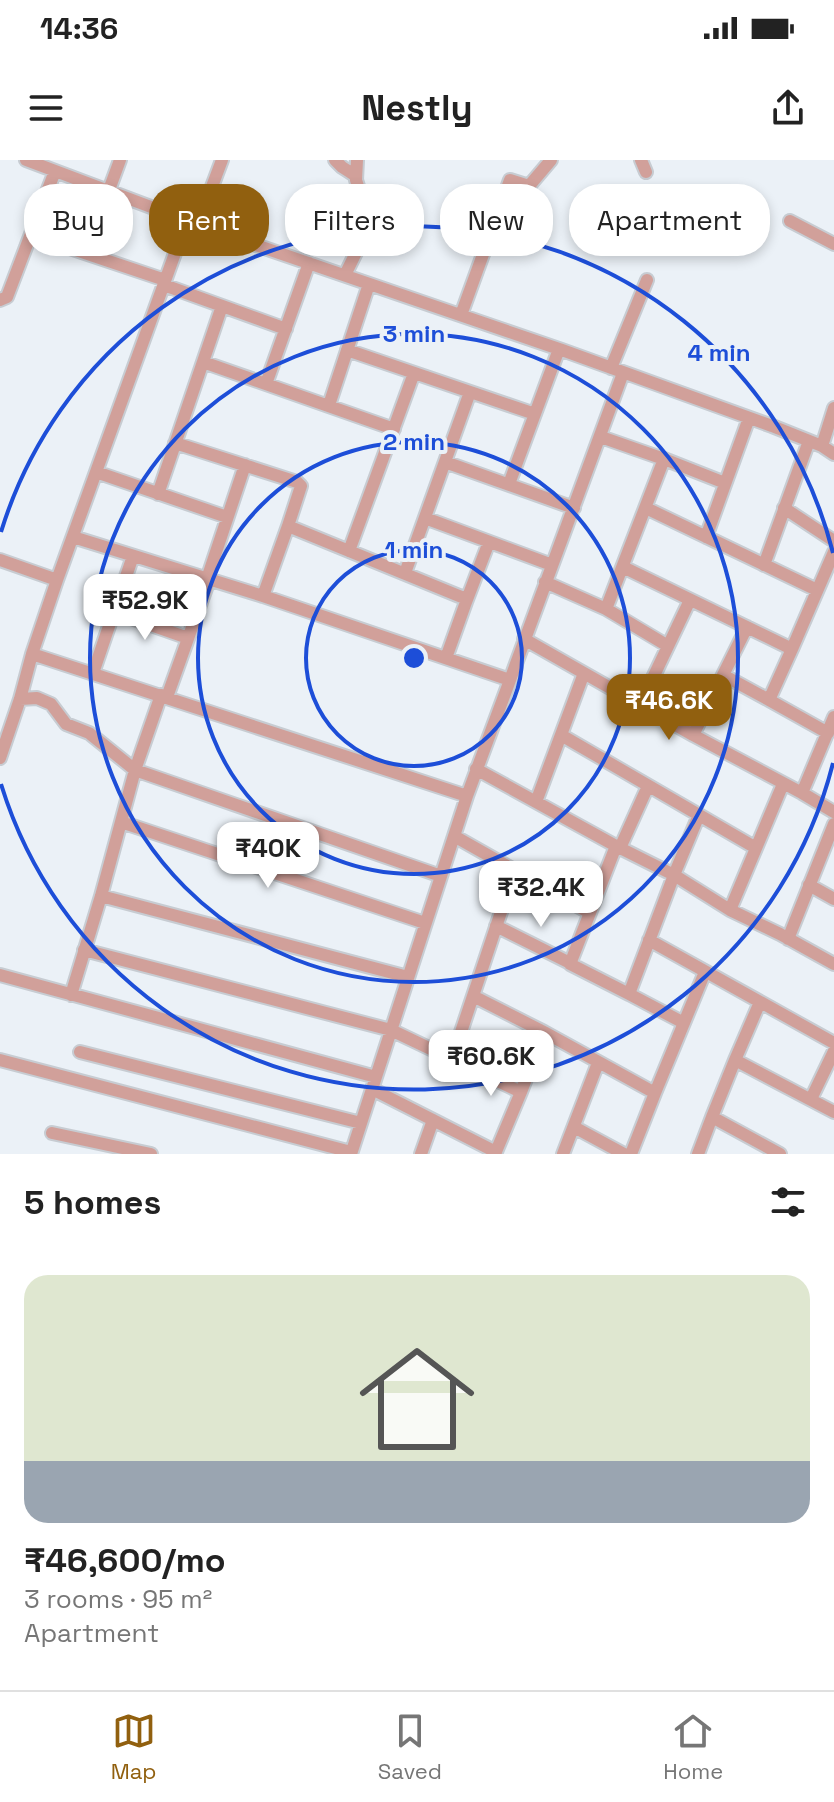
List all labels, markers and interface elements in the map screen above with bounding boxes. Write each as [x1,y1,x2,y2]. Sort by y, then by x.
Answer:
text: 14:36 [40,9,118,48]
text: Nestly [361,85,473,131]
icon: menu [24,86,68,130]
icon: share [766,86,810,130]
chip: Buy [24,184,133,256]
chip: Rent [149,184,269,256]
chip: Filters [285,184,424,256]
chip: New [440,184,553,256]
chip: Apartment [569,184,770,256]
text: 3 min [383,318,445,349]
text: 4 min [687,337,751,368]
text: 2 min [383,426,445,457]
text: 1 min [385,534,443,565]
pin: ₹52.9K [80,574,210,642]
text: ₹52.9K [101,583,189,617]
centre of rings [400,644,428,672]
pin: ₹46.6K [604,674,734,742]
text: ₹46.6K [625,683,713,717]
pin: ₹40K [221,822,315,890]
text: ₹40K [235,831,301,865]
pin: ₹32.4K [476,861,606,929]
text: ₹32.4K [497,870,585,904]
pin: ₹60.6K [426,1030,556,1098]
text: ₹60.6K [447,1039,535,1073]
icon: filters [766,1180,810,1224]
text: 5 homes [24,1181,161,1224]
icon: home [345,1327,489,1471]
text: ₹46,600/mo [24,1539,225,1582]
text: 3 rooms · 95 m² [24,1582,212,1616]
text: Apartment [24,1616,159,1650]
tab: Map [111,1709,157,1785]
tab: Saved [378,1709,442,1785]
tab: Home [663,1709,723,1785]

